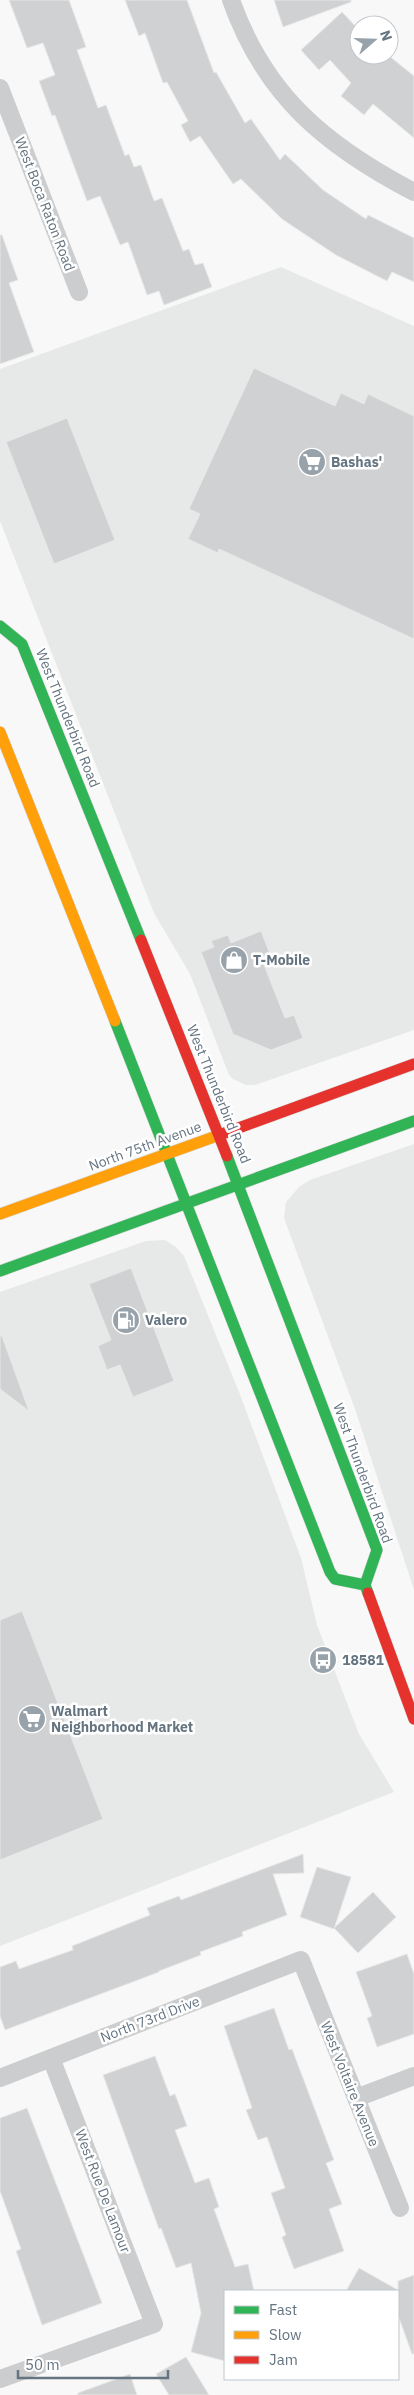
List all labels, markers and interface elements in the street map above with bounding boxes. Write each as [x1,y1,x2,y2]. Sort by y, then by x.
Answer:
north arrow [349,15,399,65]
text: N [376,28,396,43]
street label: West Boca Raton Road [11,134,79,274]
supermarket icon: Bashas' [297,447,327,477]
place label: Bashas' [331,453,382,471]
street label: West Thunderbird Road [32,646,104,790]
shop icon: T-Mobile [219,945,249,975]
place label: T-Mobile [253,951,310,969]
street label: West Thunderbird Road [183,1022,255,1166]
street label: North 75th Avenue [86,1117,204,1175]
fuel station icon: Valero [111,1305,141,1335]
place label: Valero [145,1311,187,1329]
street label: West Thunderbird Road [329,1400,397,1546]
bus stop icon: 18581 [308,1645,338,1675]
place label: 18581 [342,1651,385,1669]
place label: Walmart Neighborhood Market [51,1702,193,1736]
supermarket icon: Walmart Neighborhood Market [17,1704,47,1734]
street label: North 73rd Drive [98,1992,202,2046]
street label: West Voltaire Avenue [317,2019,383,2149]
street label: West Rue De Lamour [71,2127,135,2255]
legend [224,2290,399,2380]
text: Fast [269,2300,297,2319]
text: Slow [269,2325,302,2344]
scale bar [18,2348,168,2380]
text: Jam [269,2350,298,2369]
text: 50 m [25,2355,60,2374]

